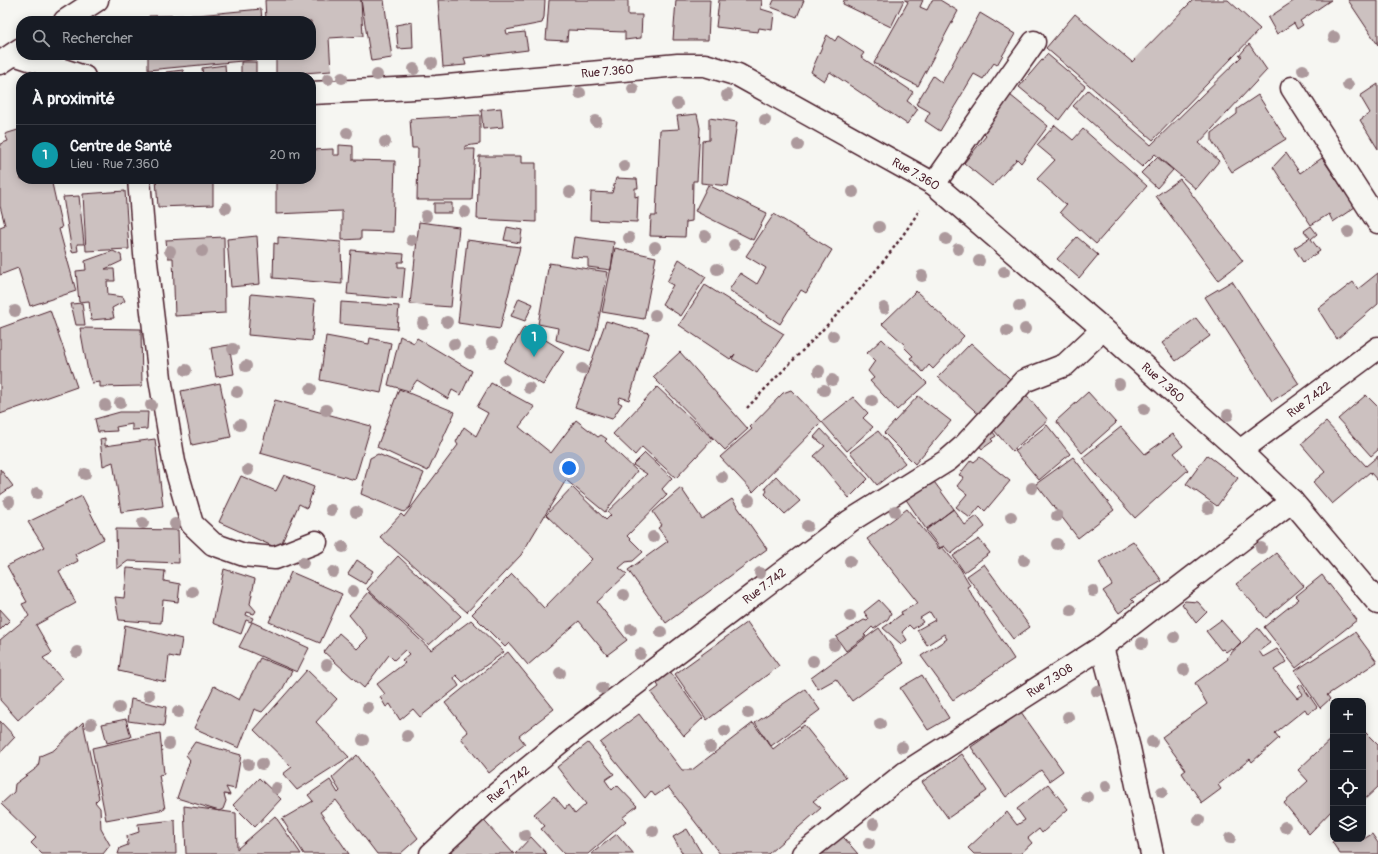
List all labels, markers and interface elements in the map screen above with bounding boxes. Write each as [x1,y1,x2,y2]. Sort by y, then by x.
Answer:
search box [16,16,316,60]
icon: search [30,27,52,49]
text: Rechercher [62,29,133,48]
street label: Rue 7.360 [580,62,634,82]
text: À proximité [32,88,115,109]
text: Centre de Santé [70,137,172,156]
text: 1 [42,147,48,163]
text: 20 m [269,147,300,163]
street label: Rue 7.360 [889,155,943,194]
text: Lieu · Rue 7.360 [70,156,159,172]
pin: 1 [521,324,547,357]
street label: Rue 7.360 [1138,360,1187,406]
street label: Rue 7.422 [1284,379,1334,421]
your location [559,458,579,478]
street label: Rue 7.742 [740,565,790,608]
street label: Rue 7.308 [1024,661,1076,701]
map controls [1330,698,1366,842]
button: + [1330,698,1366,734]
button: − [1330,734,1366,770]
street label: Rue 7.742 [484,763,533,807]
button: locate [1330,770,1366,806]
button: layers [1330,806,1366,842]

